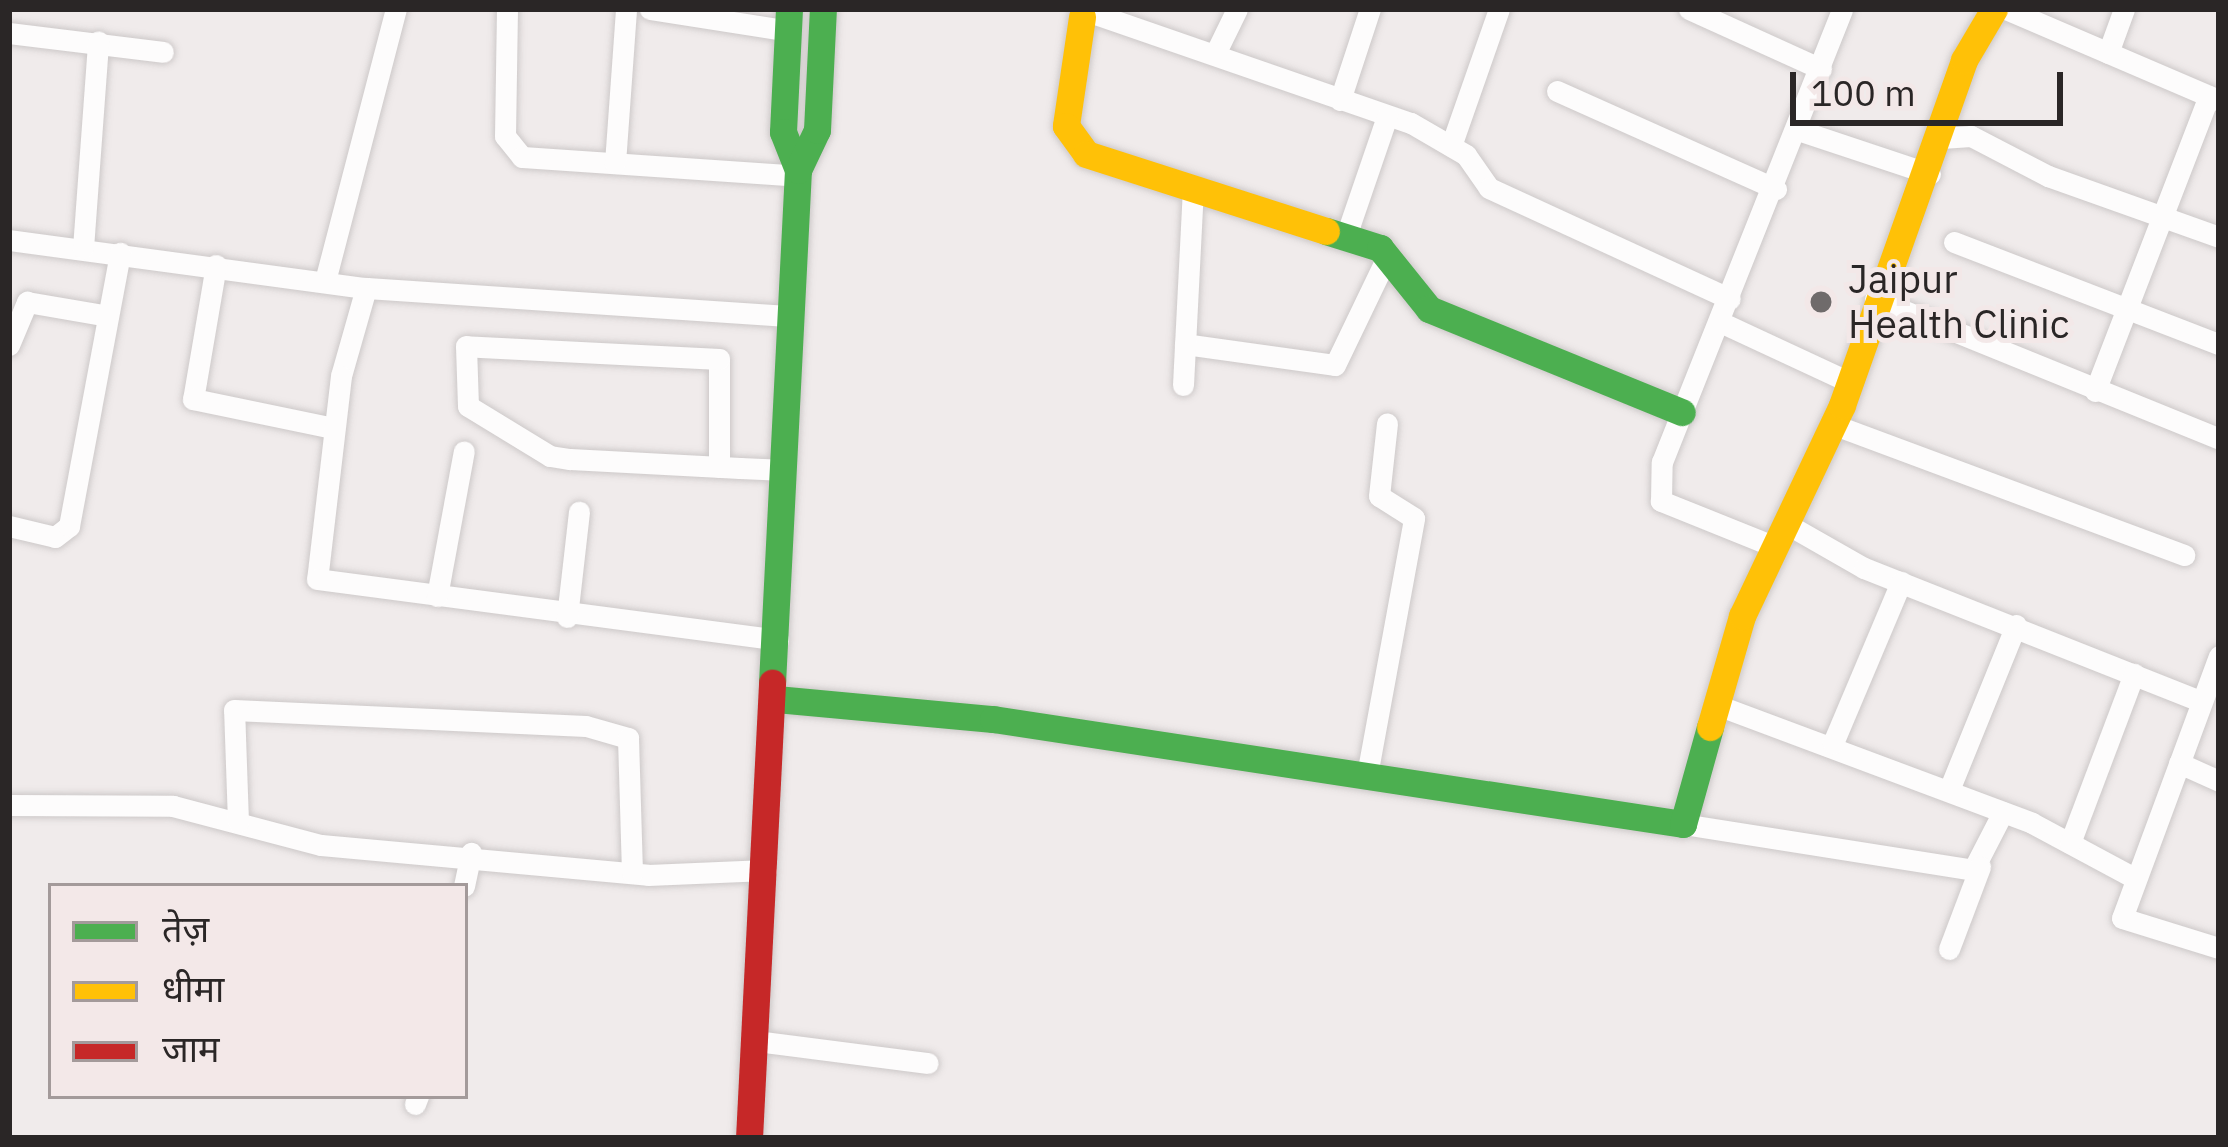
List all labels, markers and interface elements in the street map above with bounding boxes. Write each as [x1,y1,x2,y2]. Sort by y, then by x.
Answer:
scale bar [1796,48,2069,122]
text: 100 m [1811,69,1916,116]
place label: Jaipur Health Clinic [1848,257,2069,348]
marker: Jaipur Health Clinic [1805,286,1837,318]
legend [48,883,468,1099]
text: तेज़ [162,905,209,952]
text: धीमा [162,965,224,1012]
text: जाम [162,1025,220,1072]

